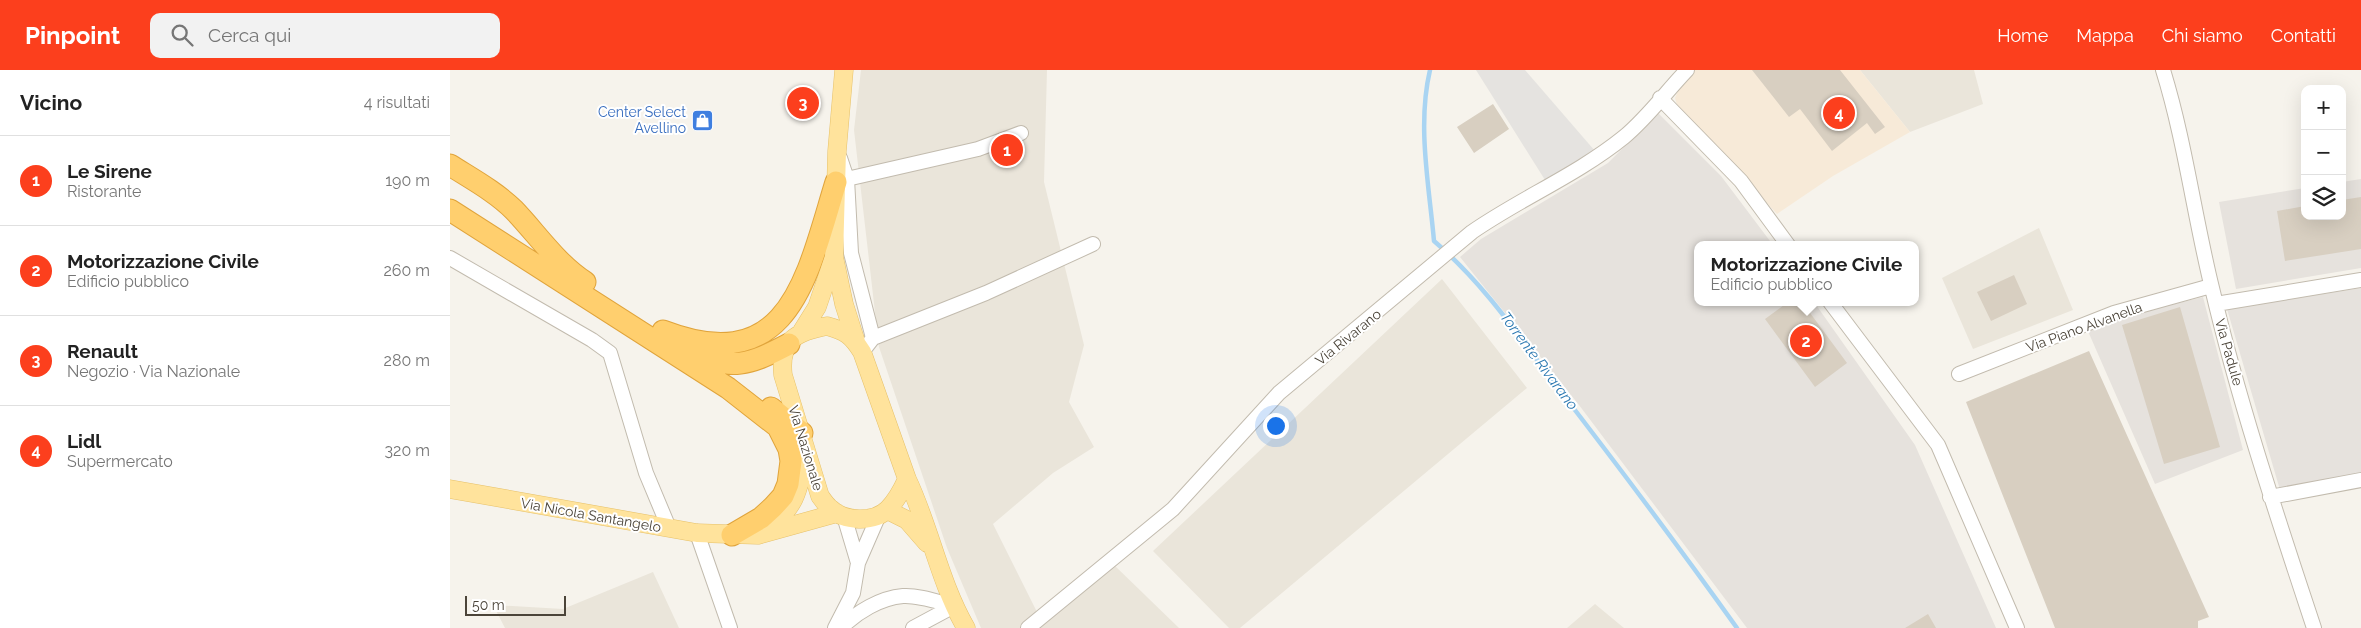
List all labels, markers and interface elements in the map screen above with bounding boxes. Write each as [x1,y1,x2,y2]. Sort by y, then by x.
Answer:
search box [150,13,500,58]
text: Pinpoint [25,21,120,50]
icon: search [168,21,196,49]
text: Cerca qui [208,24,291,46]
text: Home [1997,25,2048,46]
text: Mappa [2076,25,2134,46]
text: Chi siamo [2162,25,2243,46]
text: Contatti [2271,25,2336,46]
pin: 3 [787,84,819,122]
map controls [2301,85,2346,220]
button: + [2301,85,2346,130]
text: Vicino [20,90,82,115]
text: 4 risultati [364,93,430,112]
pin: 4 [1823,94,1855,132]
place label: Center Select Avellino [598,104,686,136]
shop icon: Center Select Avellino [690,108,714,132]
button: − [2301,130,2346,175]
pin: 1 [991,131,1023,169]
text: Le Sirene [67,160,152,182]
text: 1 [32,171,40,190]
text: 190 m [385,171,430,190]
button: layers [2301,175,2346,220]
text: Ristorante [67,182,142,201]
popup [1694,241,1919,306]
text: Motorizzazione Civile [67,250,259,272]
text: Motorizzazione Civile [1711,253,1902,275]
text: 2 [31,261,41,280]
text: 260 m [383,261,430,280]
text: Edificio pubblico [67,272,189,291]
text: Edificio pubblico [1711,275,1833,294]
street label: Via Piano Alvanella [2024,299,2144,355]
street label: Via Rivarano [1312,306,1384,368]
water label: Torrente Rivarano [1496,308,1582,414]
street label: Via Padule [2212,317,2246,387]
pin: 2 [1790,322,1822,360]
text: Renault [67,340,138,362]
text: 3 [32,351,40,370]
text: 280 m [384,351,430,370]
text: Negozio · Via Nazionale [67,362,240,381]
street label: Via Nazionale [785,403,827,493]
your location [1263,413,1289,439]
text: Lidl [67,430,101,452]
text: 4 [31,441,41,460]
text: 320 m [385,441,430,460]
text: Supermercato [67,452,173,471]
street label: Via Nicola Santangelo [520,495,662,535]
scale bar [465,593,566,616]
text: 50 m [472,597,505,613]

